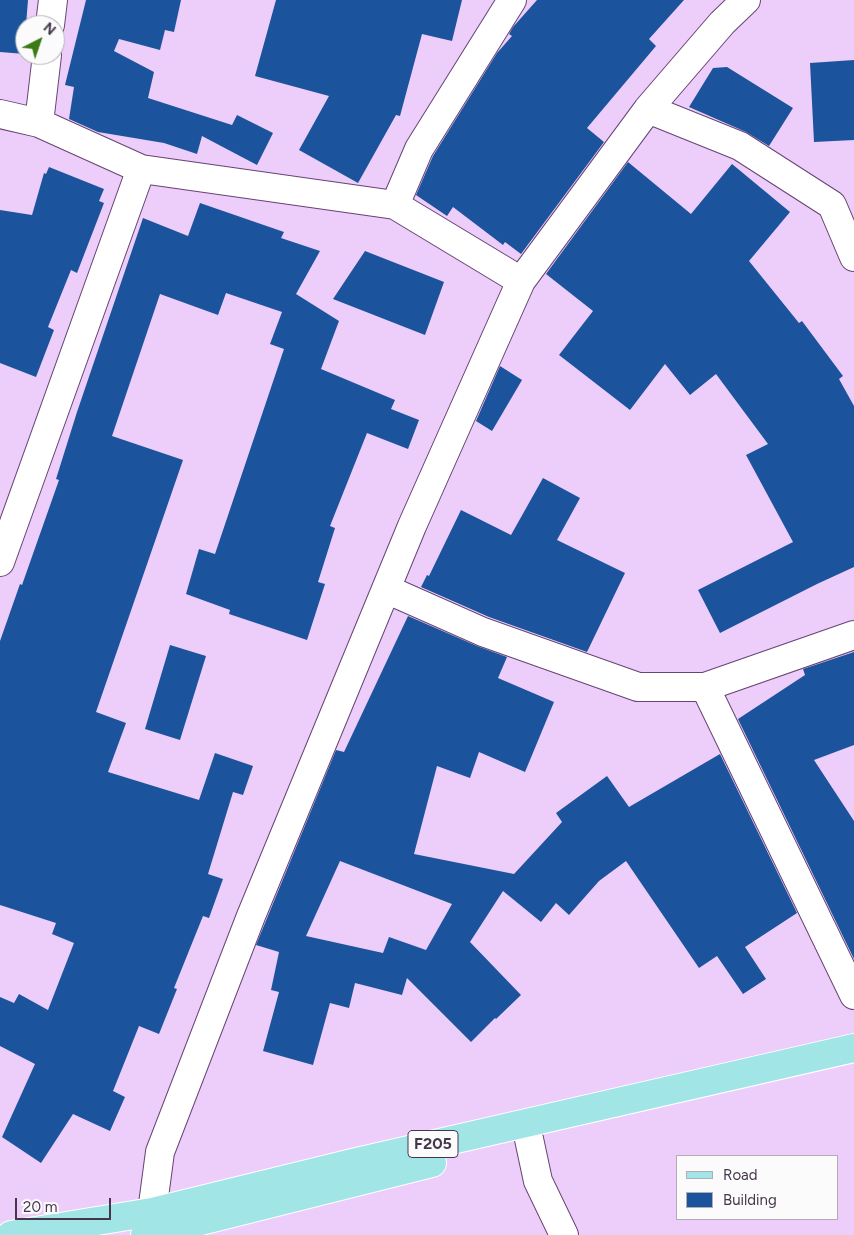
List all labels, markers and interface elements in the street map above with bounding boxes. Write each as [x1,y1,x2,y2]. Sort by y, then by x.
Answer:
north arrow [15,15,65,65]
text: N [40,19,59,39]
road number: F205 [408,1130,458,1158]
legend [676,1155,839,1220]
text: Road [723,1166,758,1184]
scale bar [18,1188,114,1220]
text: Building [723,1191,777,1209]
text: 20 m [23,1198,57,1216]

